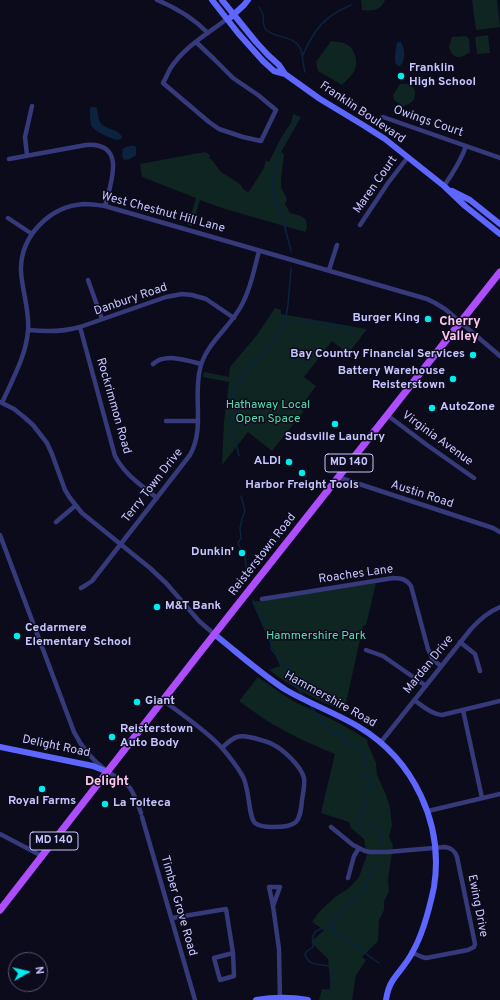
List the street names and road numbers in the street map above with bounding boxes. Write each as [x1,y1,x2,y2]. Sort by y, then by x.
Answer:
street label: Franklin Boulevard [317,79,407,147]
street label: Owings Court [391,103,465,141]
street label: Maren Court [351,153,401,217]
street label: West Chestnut Hill Lane [99,190,227,236]
street label: Danbury Road [92,281,170,319]
street label: Rockrimmon Road [92,356,134,456]
street label: Virginia Avenue [399,408,475,470]
street label: Terry Town Drive [120,446,186,526]
road number: MD 140 [325,454,373,472]
street label: Austin Road [389,478,455,512]
street label: Reisterstown Road [226,511,300,599]
street label: Roaches Lane [318,563,394,587]
street label: Mardan Drive [401,633,457,697]
street label: Hammershire Road [281,669,379,731]
street label: Delight Road [21,733,91,761]
road number: MD 140 [30,832,78,850]
street label: Timber Grove Road [157,854,199,958]
street label: Ewing Drive [464,873,490,939]

